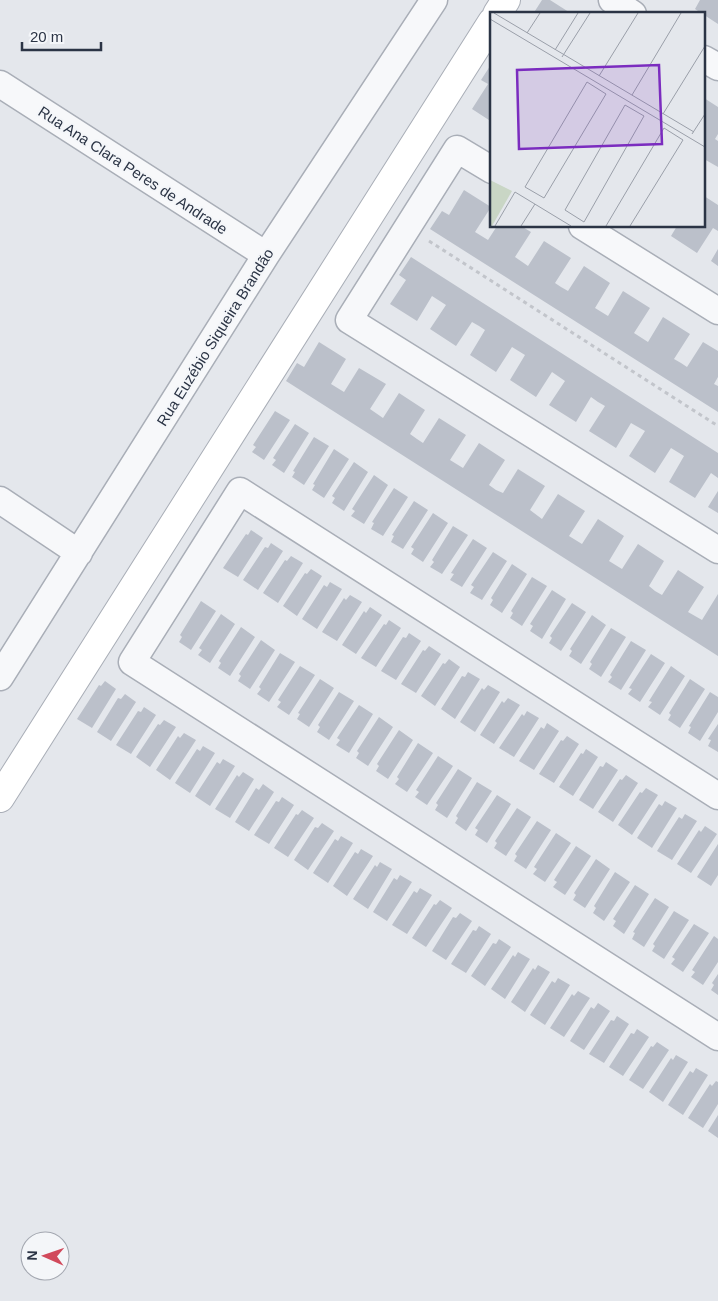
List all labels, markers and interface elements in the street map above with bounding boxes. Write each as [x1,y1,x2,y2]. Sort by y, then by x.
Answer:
inset map [490,12,706,228]
scale bar [22,20,101,52]
text: 20 m [30,28,63,45]
street label: Rua Ana Clara Peres de Andrade [35,102,231,238]
street label: Rua Euzébio Siqueira Brandão [153,245,277,429]
north arrow [20,1231,70,1281]
text: N [24,1250,40,1261]

